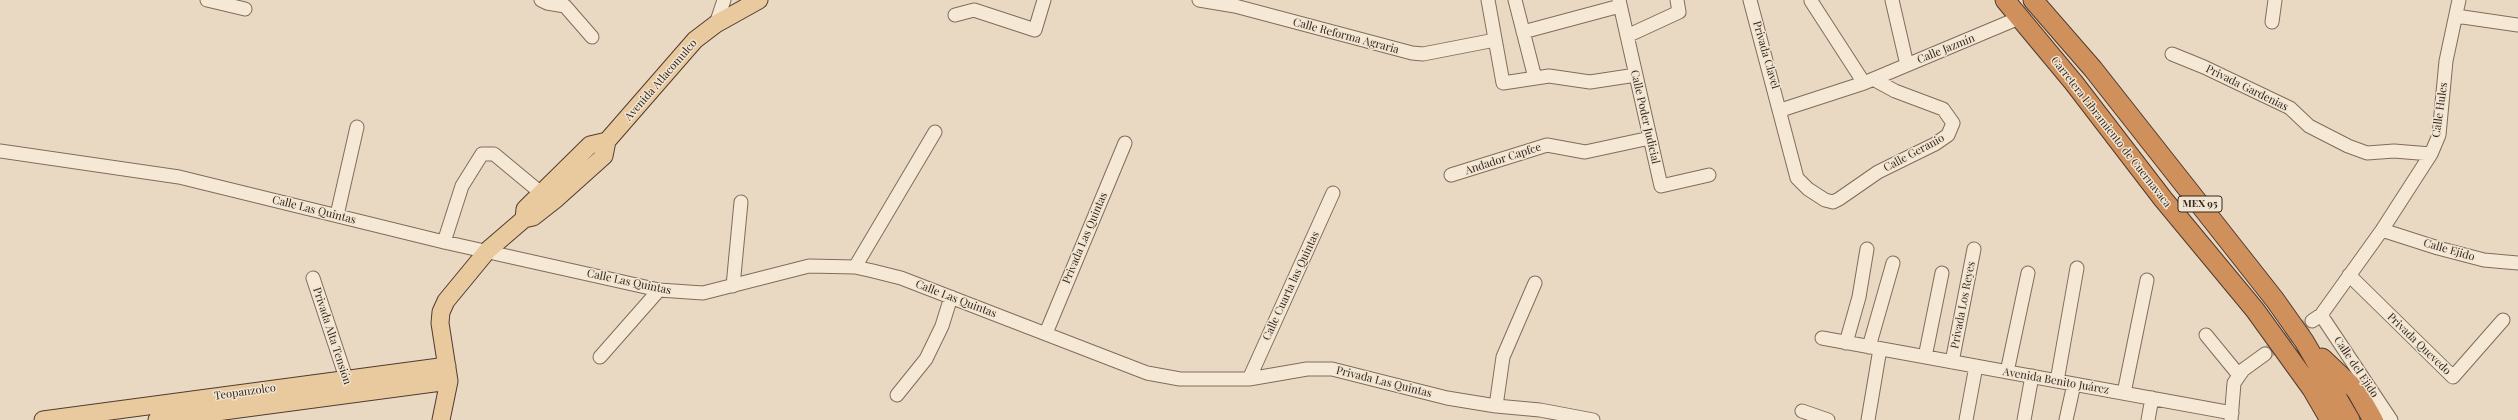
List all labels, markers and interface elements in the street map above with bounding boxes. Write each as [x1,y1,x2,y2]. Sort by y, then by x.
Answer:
street label: Calle Reforma Agraria [1292,15,1400,57]
street label: Privada Clavel [1750,19,1782,91]
street label: Calle Jazmín [1915,31,1977,67]
street label: Avenida Atlacomulco [622,37,700,123]
street label: Carretera Libramiento de Cuernavaca [2048,54,2174,210]
street label: Privada Gardenias [2204,62,2290,114]
street label: Calle Poder Judicial [1628,69,1662,165]
street label: Calle Hules [2430,82,2450,138]
street label: Calle Geranio [1881,131,1947,175]
street label: Andador Capfce [1463,140,1543,178]
street label: Privada Las Quintas [1060,190,1110,286]
street label: Calle Las Quintas [271,193,357,227]
road number: MEX 95 [2178,196,2222,212]
street label: Calle Cuarta las Quintas [1260,229,1322,343]
street label: Calle Ejido [2422,236,2476,264]
street label: Privada Los Reyes [1948,260,1978,350]
street label: Calle Las Quintas [586,267,672,297]
street label: Calle Las Quintas [914,277,998,321]
street label: Privada Alta Tensión [310,286,354,386]
street label: Privada Quevedo [2384,310,2454,378]
street label: Calle del Ejido [2331,334,2381,400]
street label: Privada Las Quintas [1335,364,1433,400]
street label: Avenida Benito Juárez [2002,365,2110,397]
street label: Teopanzolco [213,381,277,403]

